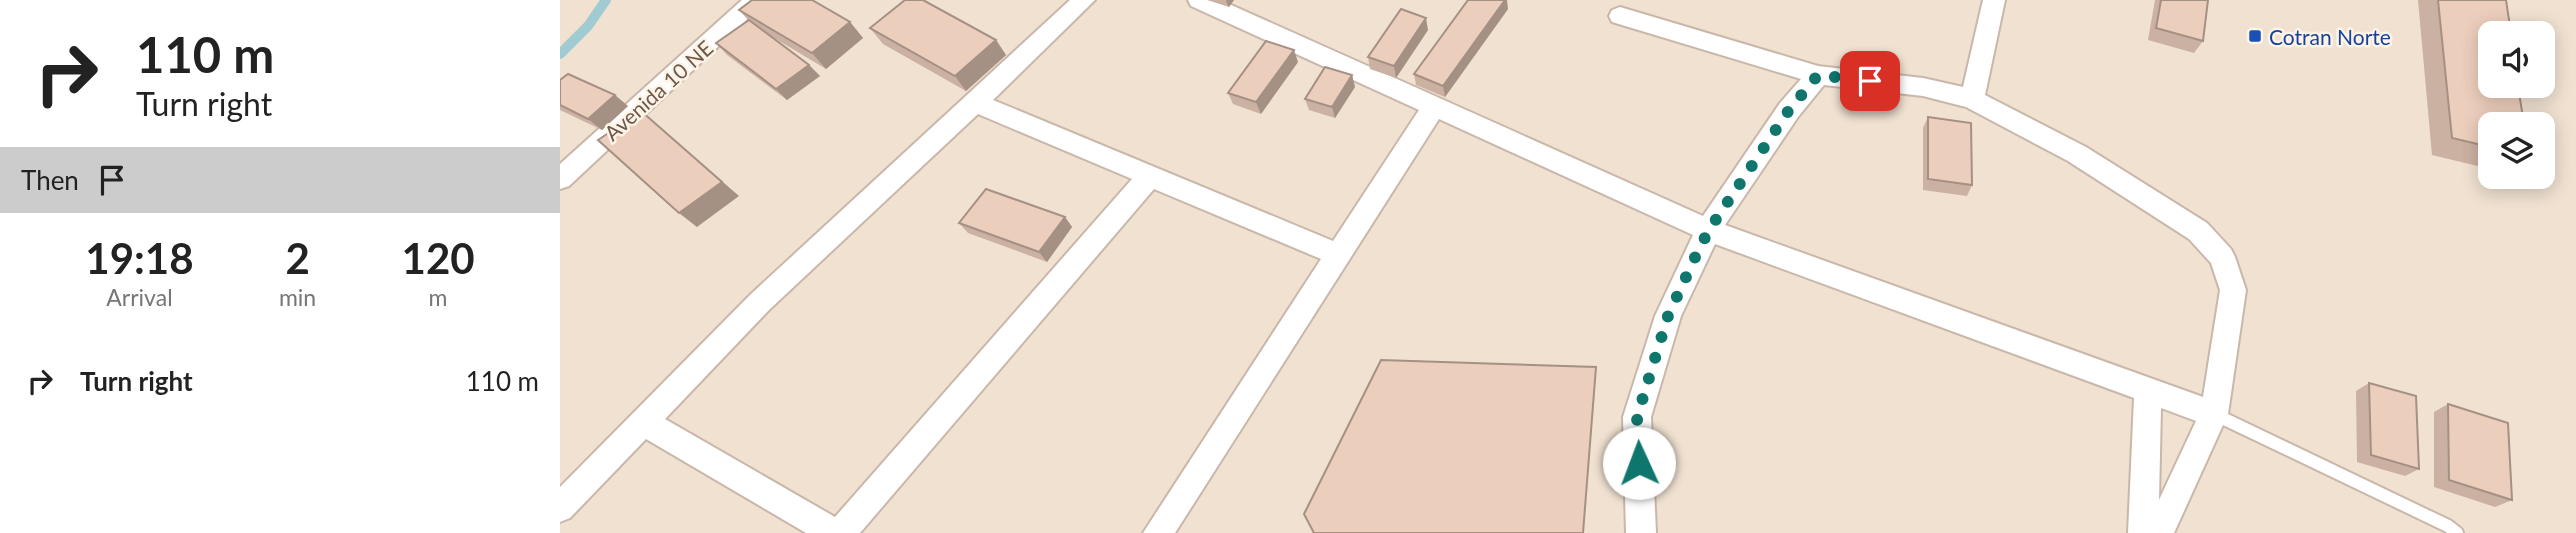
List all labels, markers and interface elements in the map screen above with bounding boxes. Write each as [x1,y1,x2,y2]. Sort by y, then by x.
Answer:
map controls [2478,21,2555,189]
button: sound [2478,21,2555,98]
place label: Cotran Norte [2269,24,2391,49]
text: 110 m [136,25,274,83]
icon: right [21,28,112,119]
marker: Cotran Norte [2247,28,2263,44]
street label: Avenida 10 NE [599,35,717,145]
pin [1840,51,1900,111]
icon: arrive [1851,62,1889,100]
text: Turn right [136,84,272,123]
button: layers [2478,112,2555,189]
icon: arrive [93,161,131,199]
text: Then [21,164,79,196]
text: 19:18 [85,233,194,283]
text: 2 [285,233,310,283]
text: 120 [402,233,475,283]
text: Arrival [106,283,173,311]
text: min [279,283,316,311]
text: m [429,283,448,311]
icon: right [21,362,59,400]
text: Turn right [80,365,193,397]
text: 110 m [466,365,539,397]
position arrow [1602,426,1676,500]

